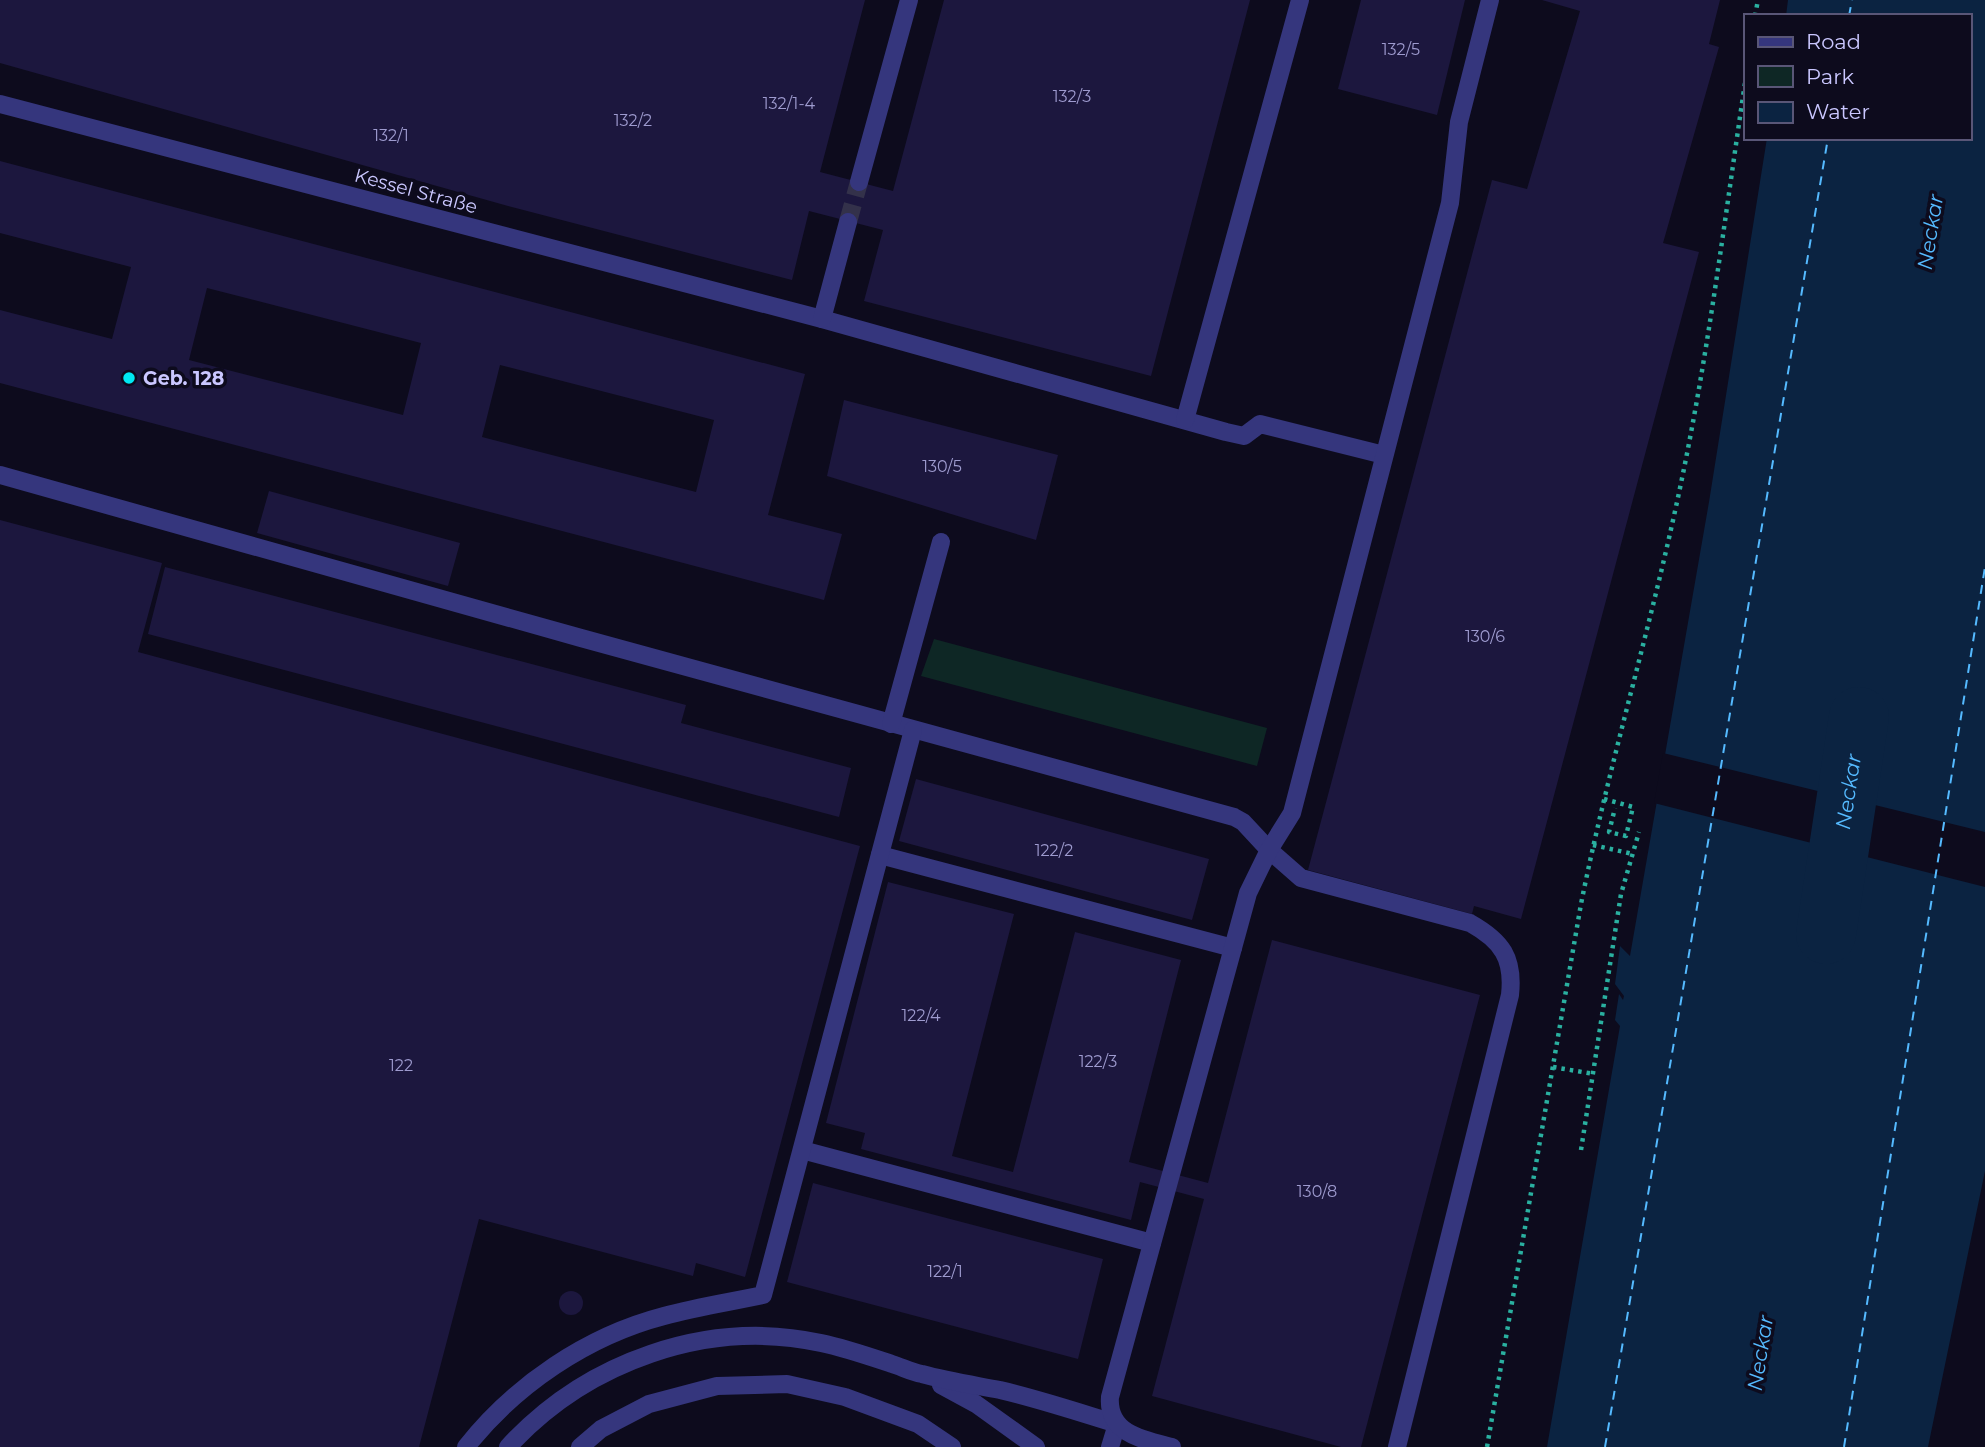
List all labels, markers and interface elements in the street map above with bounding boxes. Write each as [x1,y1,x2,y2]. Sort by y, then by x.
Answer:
legend [1744,14,1971,140]
text: Road [1806,29,1861,54]
house number: 132/5 [1382,40,1420,59]
text: Park [1806,64,1854,89]
house number: 132/3 [1053,87,1091,106]
house number: 132/1-4 [763,94,816,113]
text: Water [1806,99,1870,124]
house number: 132/2 [614,111,652,130]
house number: 132/1 [373,126,409,145]
street label: Kessel Straße [352,164,480,218]
water label: Neckar [1912,192,1948,272]
place label: Geb. 128 [143,367,224,390]
marker: Geb. 128 [121,370,137,386]
house number: 130/5 [922,457,962,476]
house number: 130/6 [1465,627,1505,646]
water label: Neckar [1830,752,1866,831]
house number: 122/2 [1035,841,1073,860]
house number: 122/4 [902,1006,941,1025]
house number: 122/3 [1079,1052,1117,1071]
house number: 122 [389,1056,413,1075]
house number: 130/8 [1297,1182,1337,1201]
house number: 122/1 [927,1262,963,1281]
water label: Neckar [1742,1313,1778,1393]

